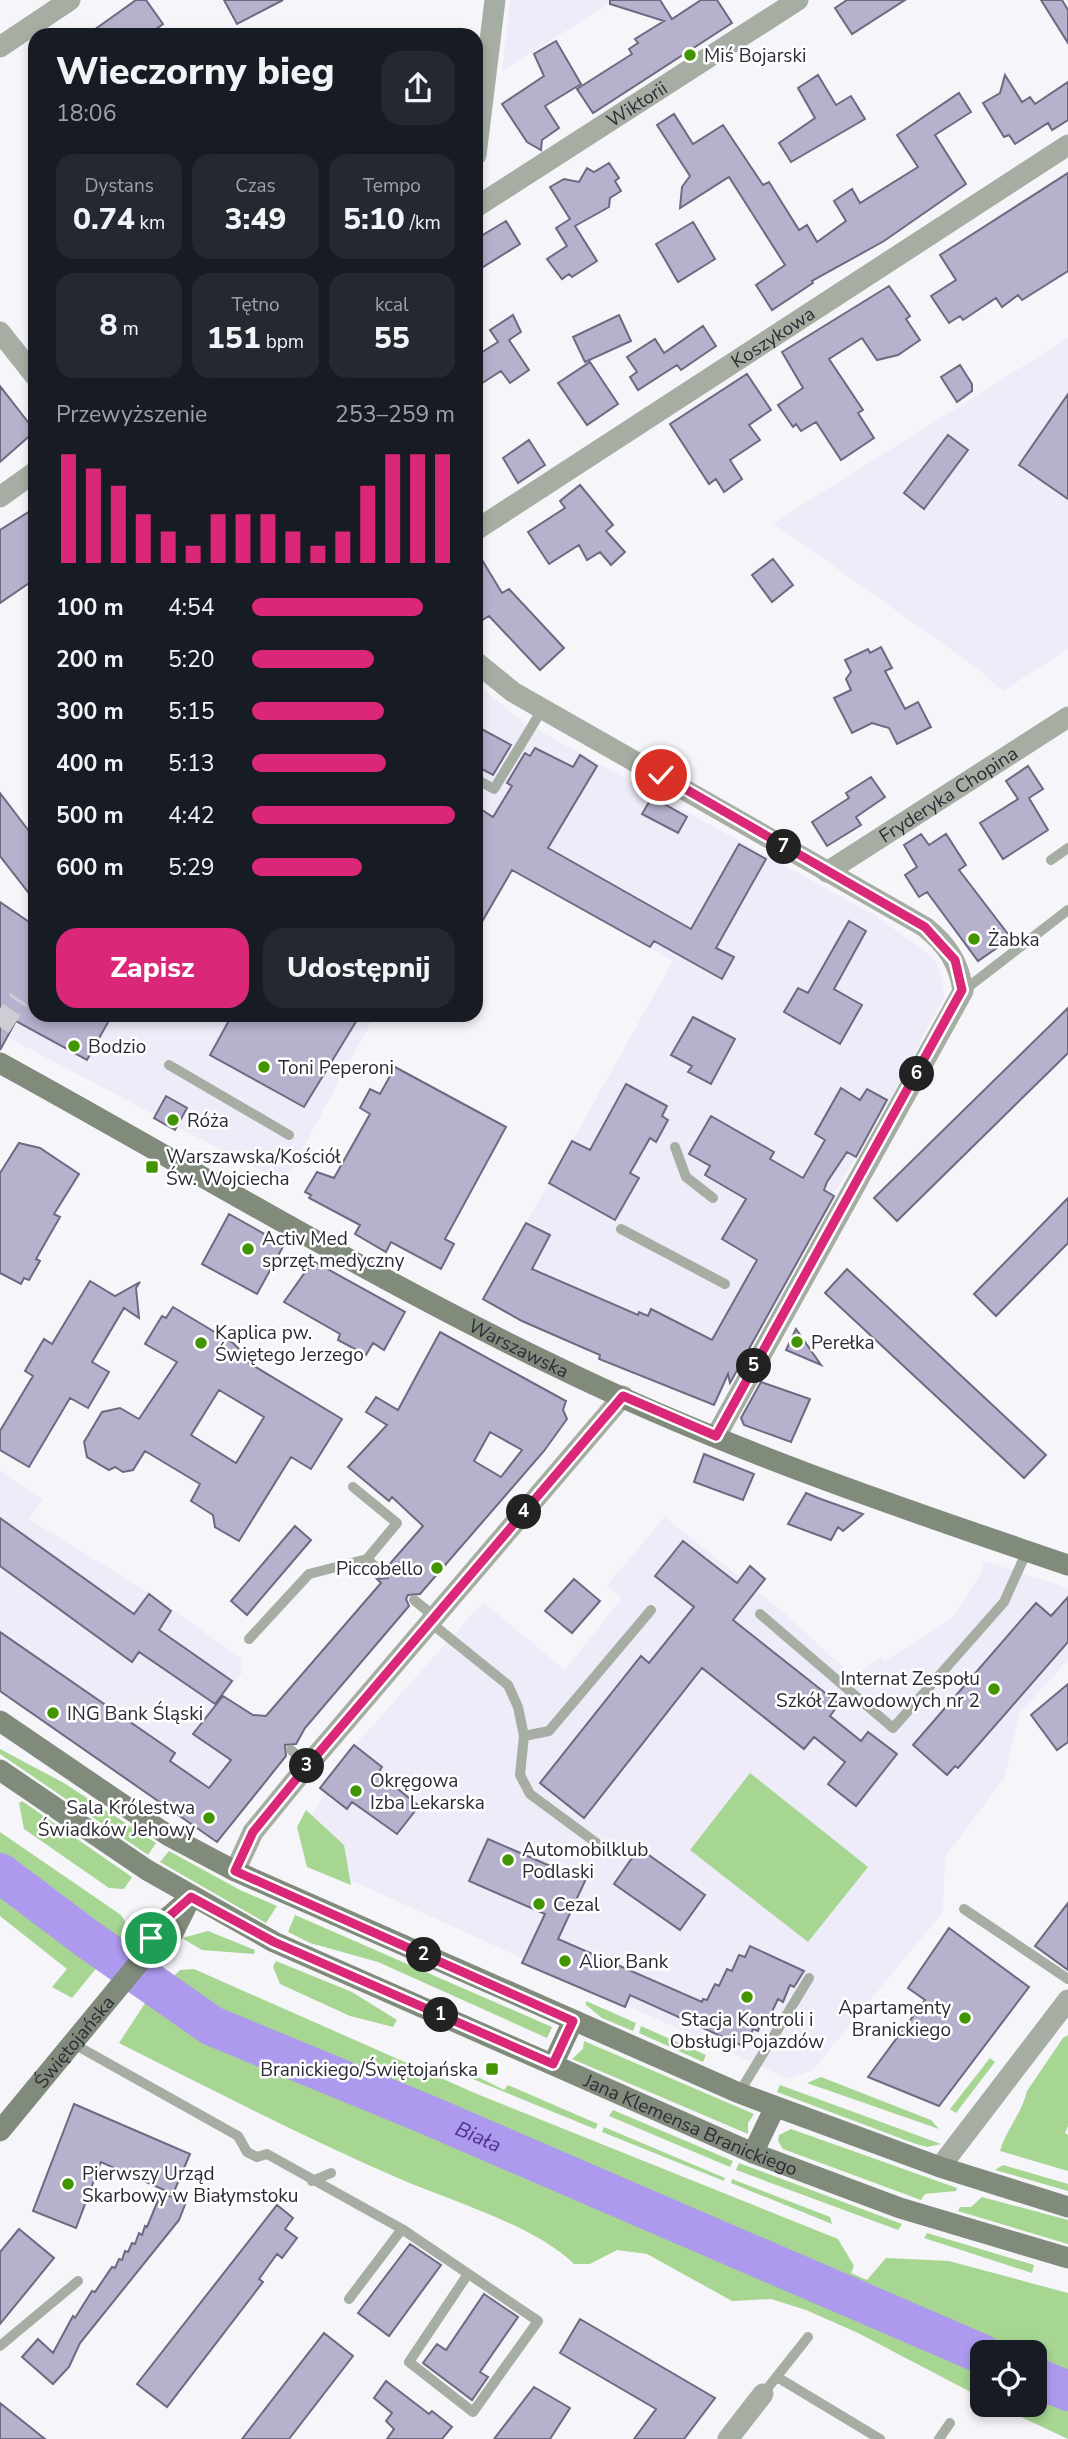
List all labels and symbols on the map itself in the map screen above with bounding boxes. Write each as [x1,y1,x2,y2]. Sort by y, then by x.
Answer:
place label: Miś Bojarski [704,43,806,69]
marker: Miś Bojarski [682,47,698,63]
street label: Wiktorii [602,75,673,134]
street label: Koszykowa [726,301,820,375]
street label: Fryderyka Chopina [874,741,1023,849]
pin [631,745,691,805]
pin: 7 [766,830,802,864]
place label: Żabka [988,927,1040,953]
marker: Żabka [966,931,982,947]
place label: Bodzio [88,1034,146,1060]
marker: Bodzio [66,1038,82,1054]
place label: Toni Peperoni [278,1055,394,1081]
pin: 6 [900,1056,934,1092]
marker: Toni Peperoni [256,1059,272,1075]
place label: Róża [187,1108,229,1134]
marker: Róża [165,1112,181,1128]
place label: Warszawska/Kościół Św. Wojciecha [166,1144,341,1192]
marker: Warszawska/Kościół Św. Wojciecha [144,1159,160,1175]
place label: Activ Med sprzęt medyczny [262,1226,405,1274]
marker: Activ Med sprzęt medyczny [240,1241,256,1257]
street label: Warszawska [464,1313,573,1385]
place label: Kaplica pw. Świętego Jerzego [215,1320,364,1368]
place label: Perełka [811,1330,875,1356]
marker: Perełka [789,1334,805,1350]
marker: Kaplica pw. Świętego Jerzego [193,1335,209,1351]
pin: 5 [736,1348,772,1384]
pin: 4 [506,1494,542,1530]
place label: Piccobello [336,1556,423,1582]
marker: Piccobello [429,1560,445,1576]
place label: Internat Zespołu Szkół Zawodowych nr 2 [776,1666,980,1714]
marker: Internat Zespołu Szkół Zawodowych nr 2 [986,1681,1002,1697]
place label: ING Bank Śląski [67,1701,203,1727]
marker: ING Bank Śląski [45,1705,61,1721]
pin: 3 [290,1748,324,1784]
place label: Okręgowa Izba Lekarska [370,1768,485,1816]
marker: Okręgowa Izba Lekarska [348,1783,364,1799]
place label: Sala Królestwa Świadków Jehowy [38,1795,195,1843]
marker: Sala Królestwa Świadków Jehowy [201,1810,217,1826]
place label: Automobilklub Podlaski [522,1837,648,1885]
marker: Automobilklub Podlaski [500,1852,516,1868]
place label: Cezal [553,1892,600,1918]
marker: Cezal [531,1896,547,1912]
pin [121,1908,181,1968]
pin: 2 [406,1938,442,1972]
place label: Alior Bank [579,1949,669,1975]
marker: Alior Bank [557,1953,573,1969]
marker: Stacja Kontroli i Obsługi Pojazdów [739,1989,755,2005]
street label: Świętojańska [29,1990,121,2094]
place label: Apartamenty Branickiego [838,1995,951,2043]
pin: 1 [424,1997,458,2032]
place label: Stacja Kontroli i Obsługi Pojazdów [670,2007,824,2055]
marker: Apartamenty Branickiego [957,2010,973,2026]
place label: Branickiego/Świętojańska [260,2057,478,2083]
marker: Branickiego/Świętojańska [484,2061,500,2077]
street label: Jana Klemensa Branickiego [579,2068,801,2183]
water label: Biała [451,2114,506,2159]
place label: Pierwszy Urząd Skarbowy w Białymstoku [82,2161,298,2209]
marker: Pierwszy Urząd Skarbowy w Białymstoku [60,2176,76,2192]

